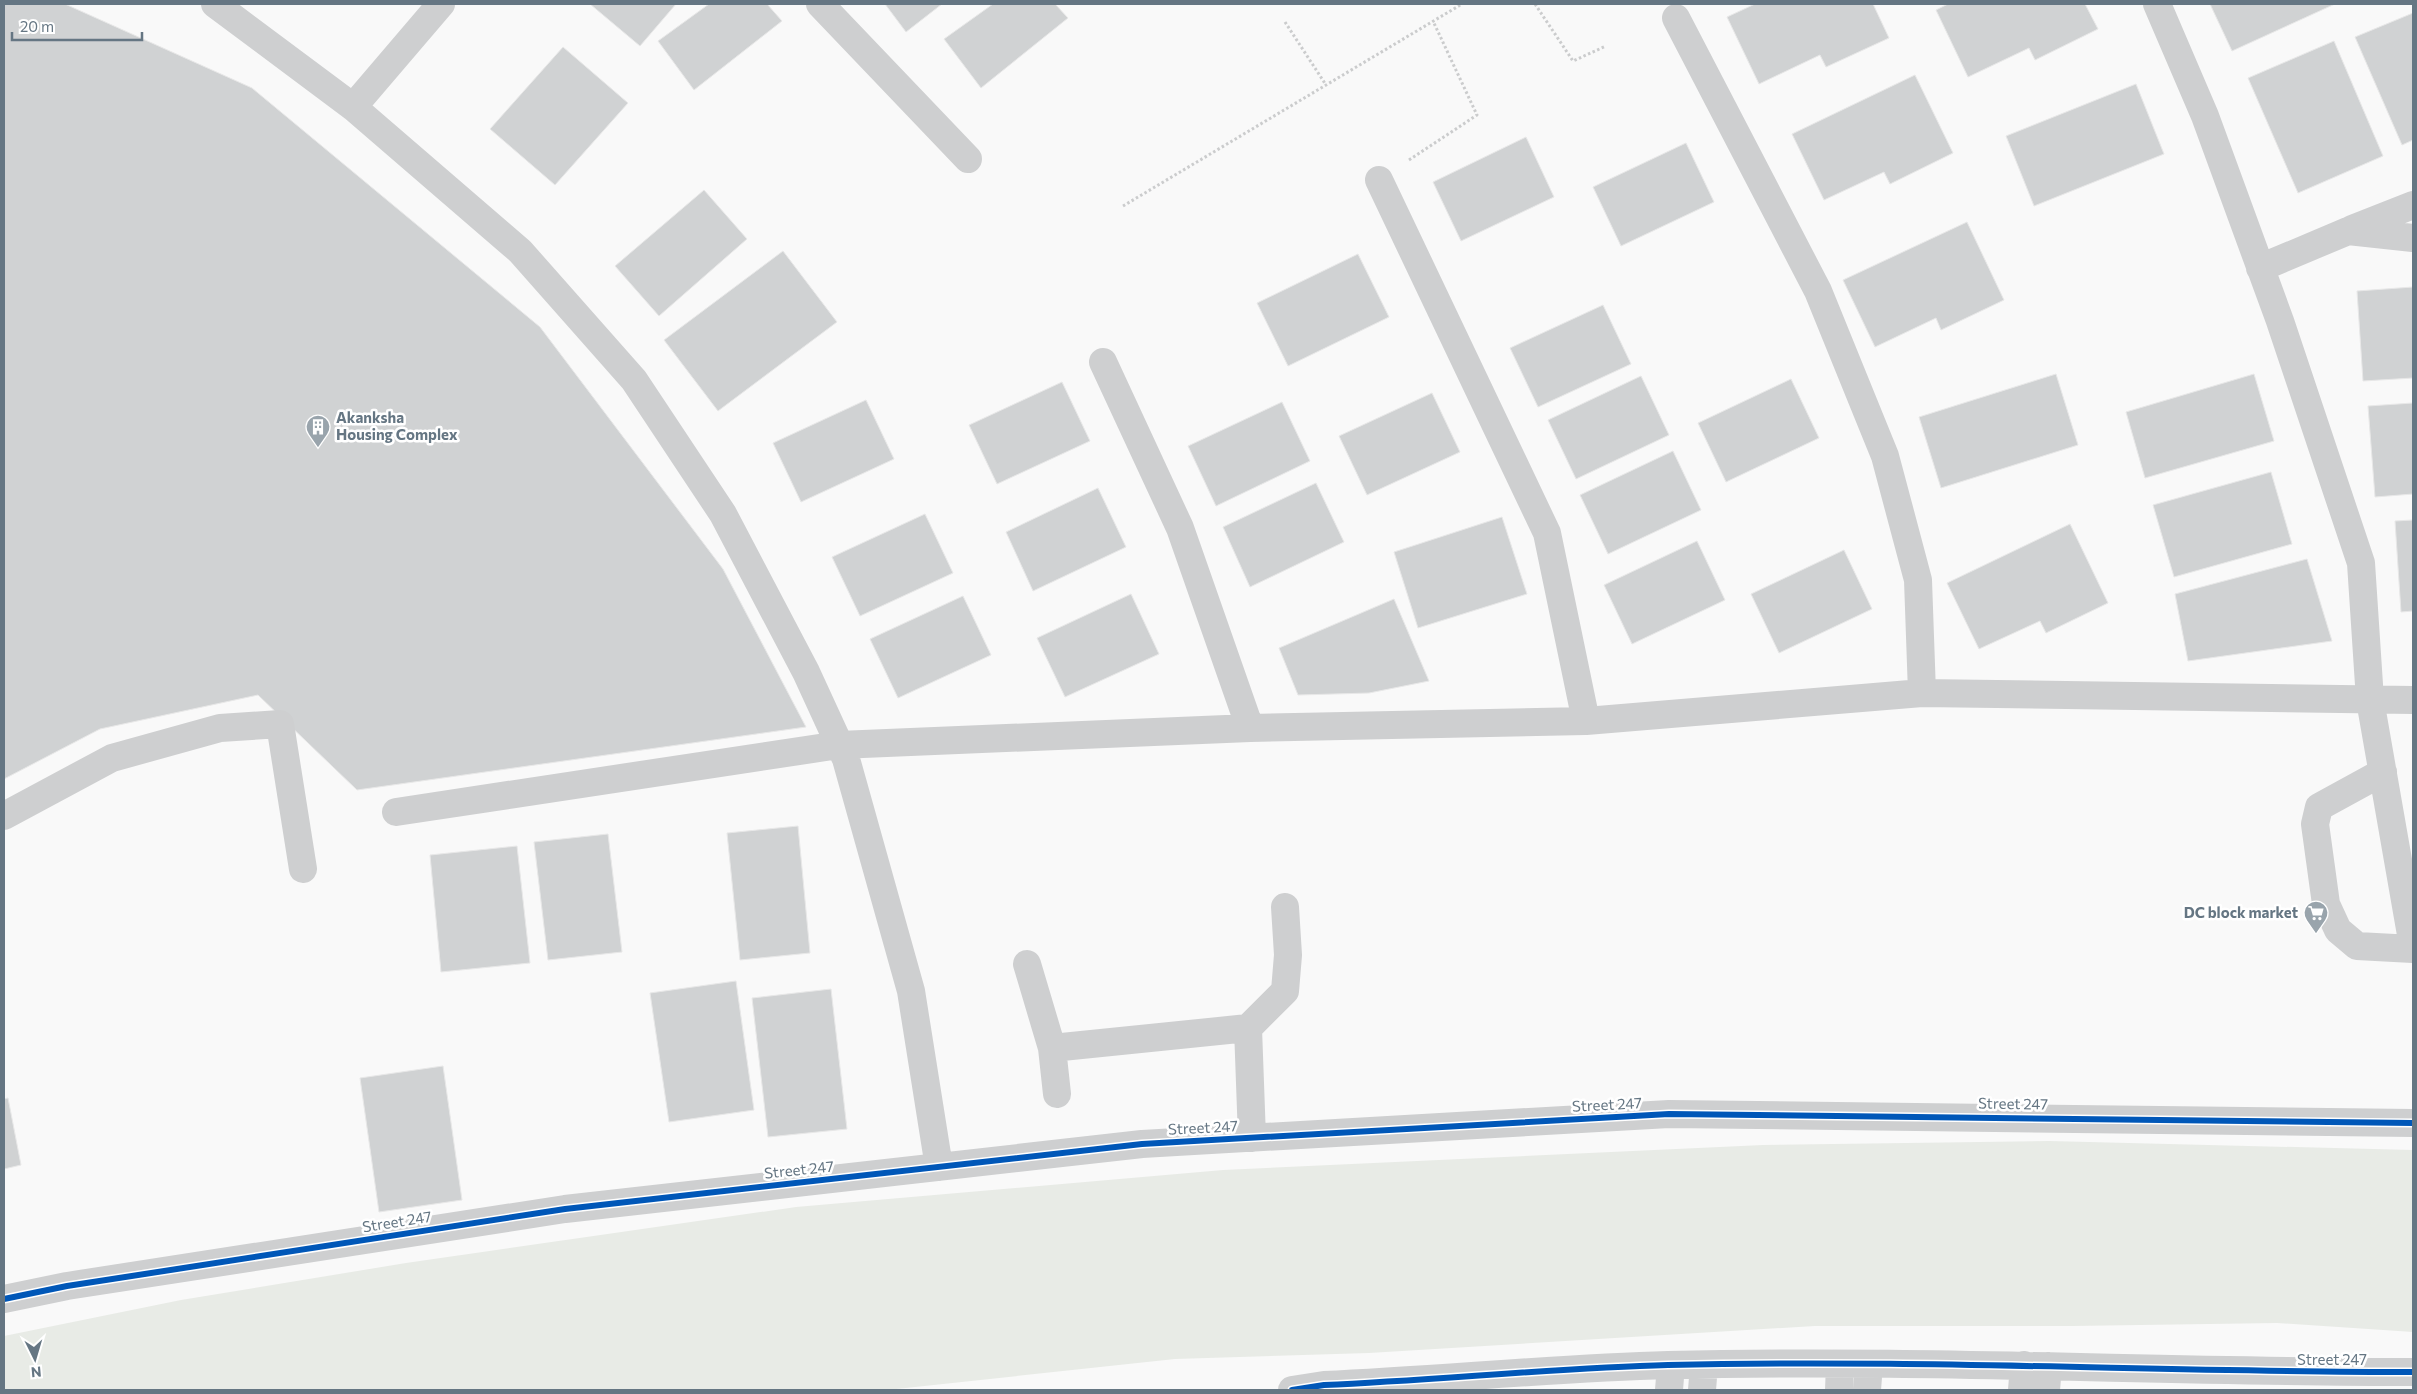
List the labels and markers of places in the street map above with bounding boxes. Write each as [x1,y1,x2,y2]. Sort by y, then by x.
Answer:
place label: Akanksha Housing Complex [336,408,458,443]
building icon: Akanksha Housing Complex [305,414,331,448]
supermarket icon: DC block market [2303,900,2329,934]
place label: DC block market [2184,903,2298,921]

